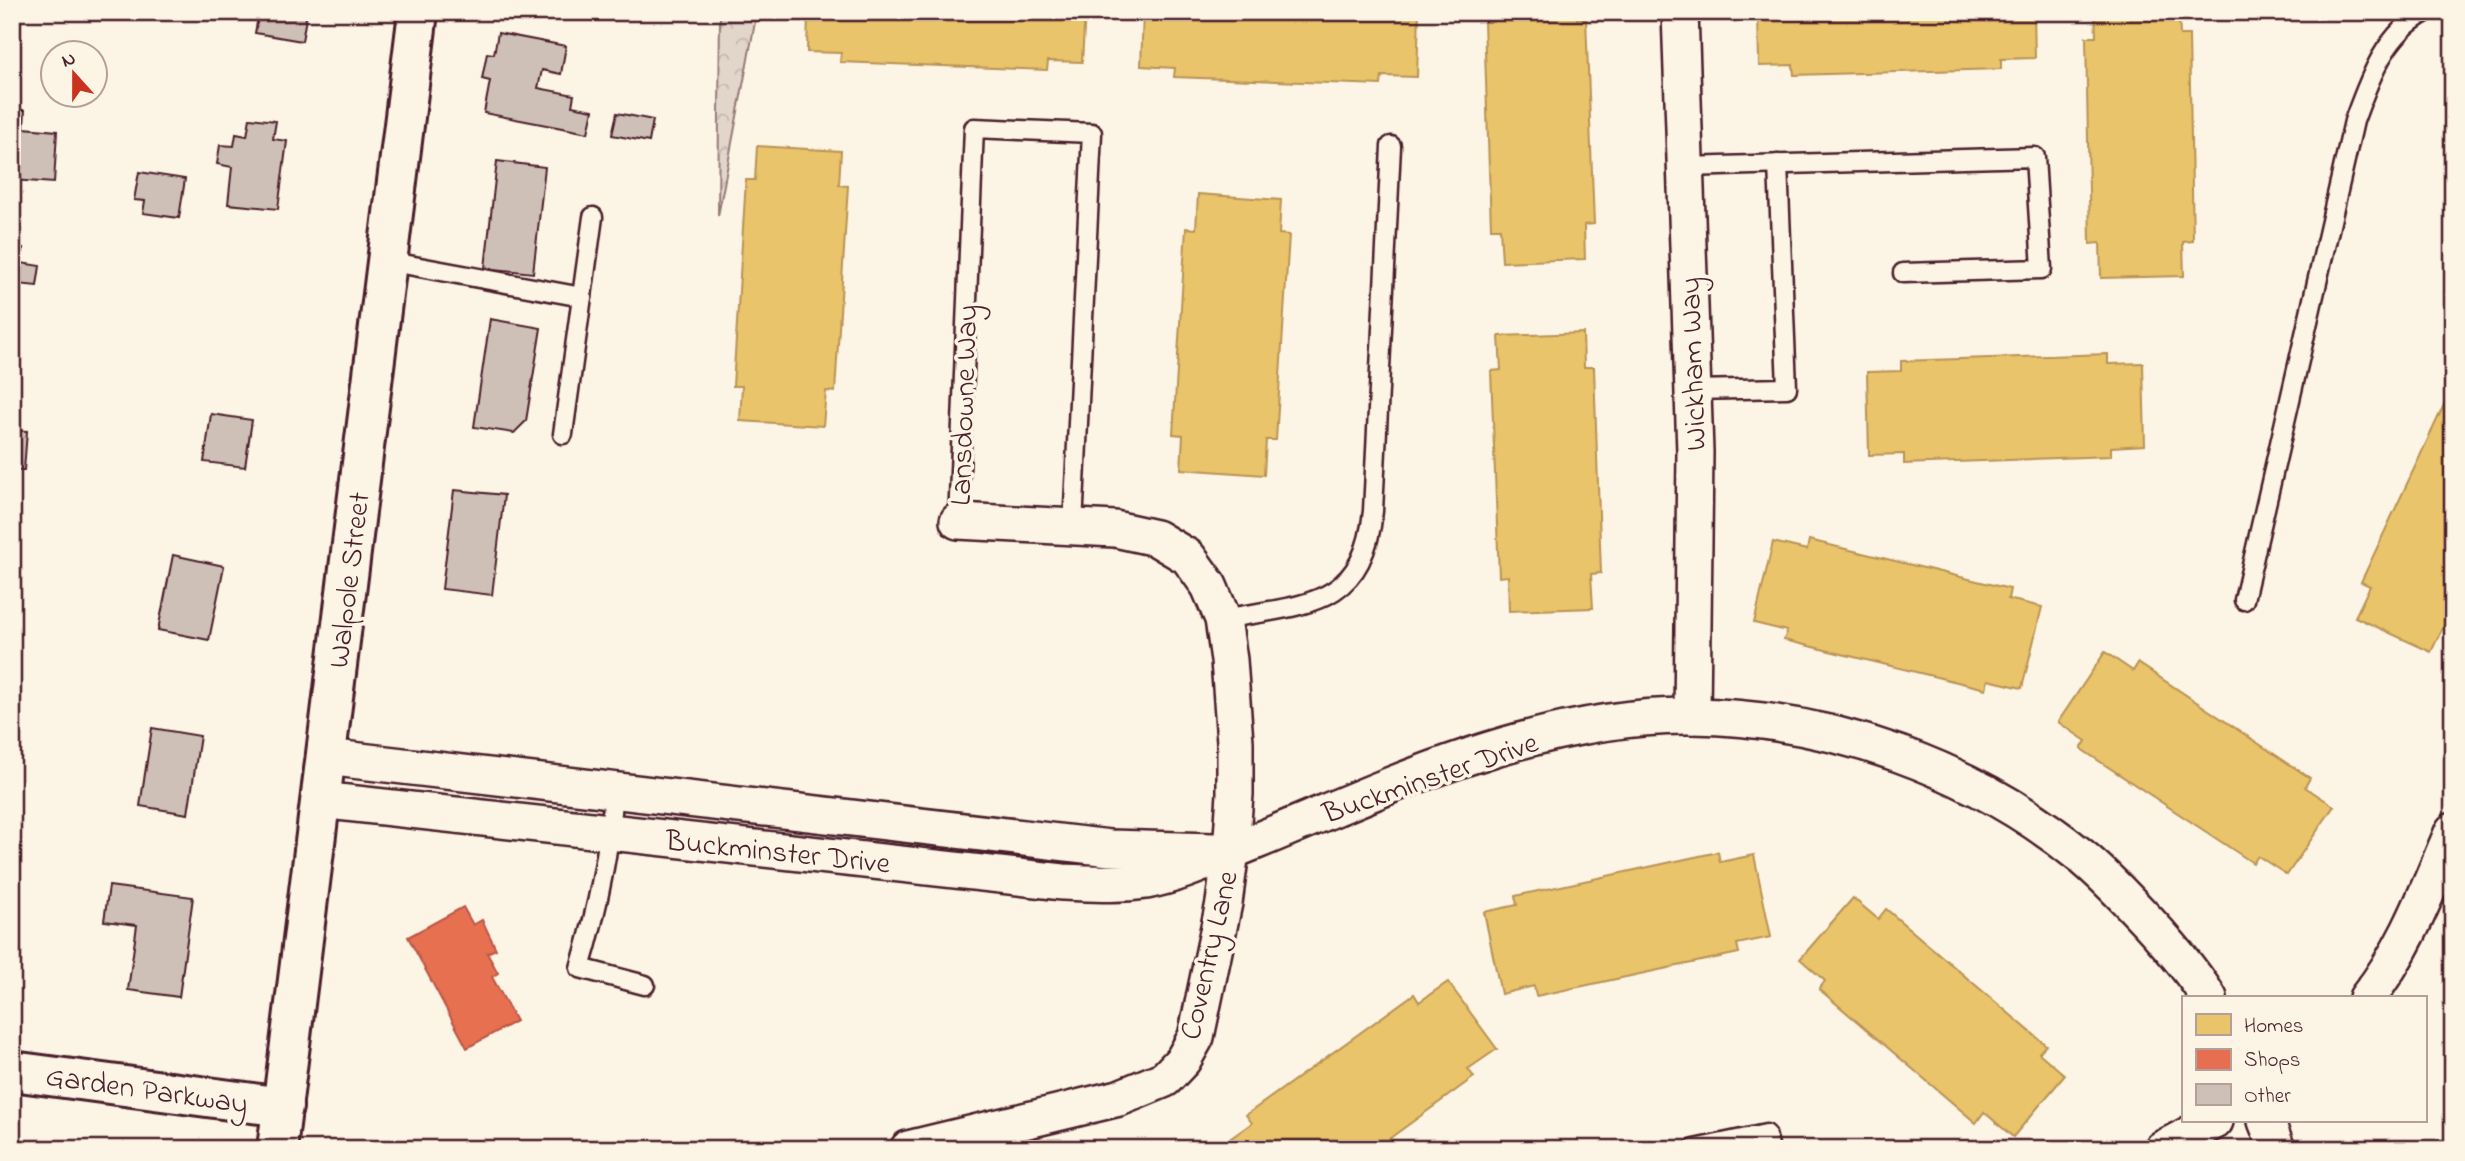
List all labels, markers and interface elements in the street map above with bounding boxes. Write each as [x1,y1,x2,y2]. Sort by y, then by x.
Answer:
north arrow [38,38,108,108]
text: N [58,45,80,75]
street label: Wickham Way [1670,276,1720,452]
street label: Lansdowne Way [940,304,991,506]
street label: Walpole Street [318,490,384,671]
street label: Buckminster Drive [1316,722,1545,838]
street label: Buckminster Drive [662,820,893,888]
street label: Coventry Lane [1170,866,1252,1044]
legend [2182,996,2426,1122]
text: Homes [2244,1012,2304,1042]
text: Shops [2244,1046,2301,1076]
street label: Garden Parkway [43,1056,250,1128]
text: Other [2244,1082,2291,1112]

